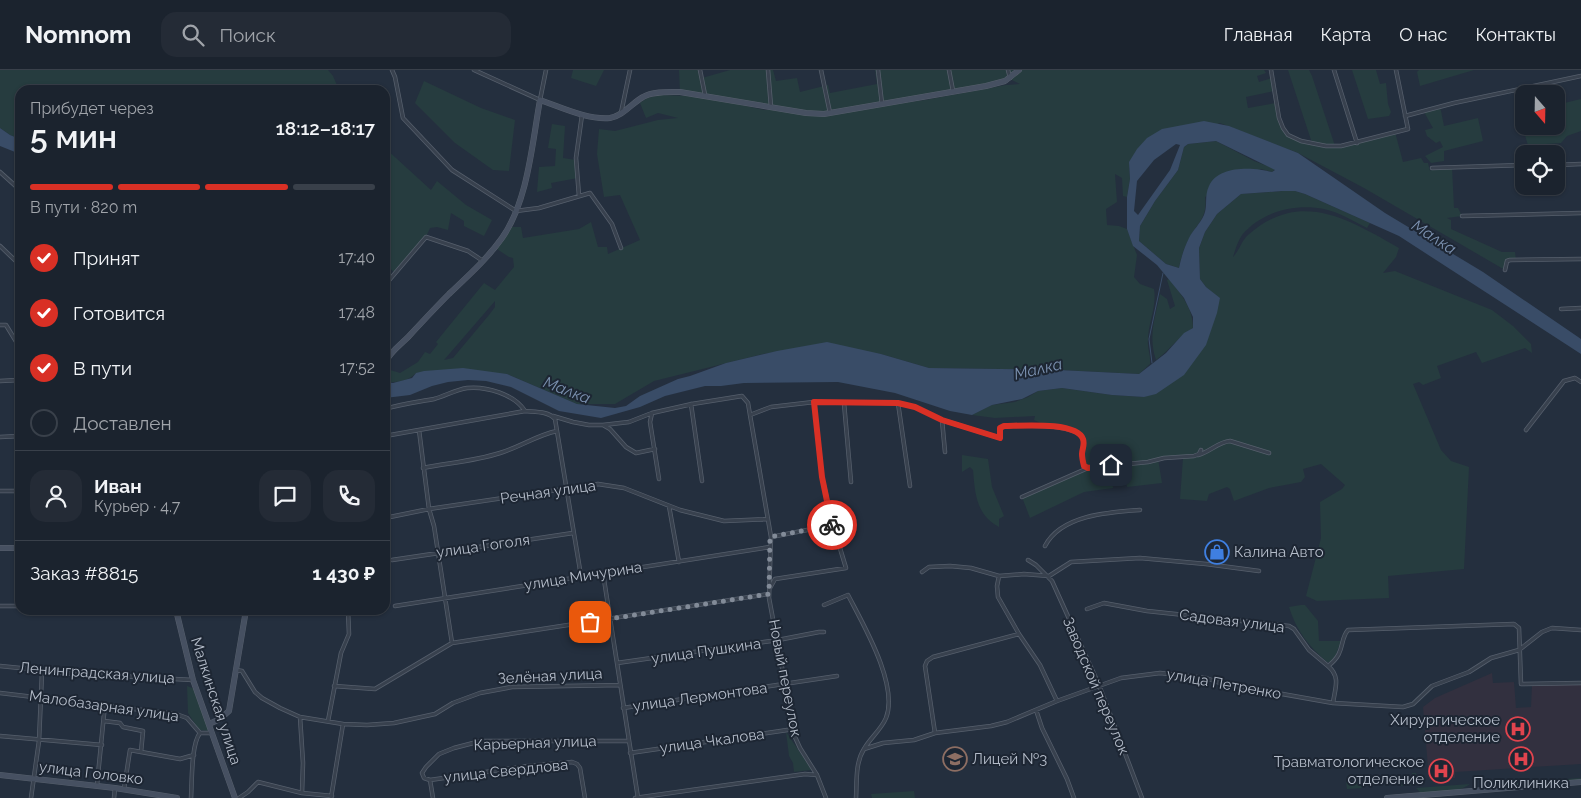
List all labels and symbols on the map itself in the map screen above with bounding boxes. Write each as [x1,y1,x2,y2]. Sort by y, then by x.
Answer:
north arrow [1515,85,1565,135]
water label: Малка [1408,216,1460,258]
water label: Малка [1012,354,1064,384]
water label: Малка [541,372,594,408]
pin [1090,444,1132,486]
street label: Речная улица [499,476,597,508]
courier [807,500,857,550]
street label: улица Гоголя [435,531,531,561]
shop icon: Калина Авто [1204,539,1230,565]
place label: Калина Авто [1234,543,1324,561]
street label: улица Мичурина [523,558,643,594]
pin [569,601,611,643]
street label: Садовая улица [1178,606,1286,636]
street label: Заводской переулок [1059,614,1133,758]
street label: Новый переулок [765,618,805,738]
street label: улица Пушкина [650,634,762,668]
street label: Малкинская улица [187,635,245,767]
street label: Ленинградская улица [18,659,176,687]
street label: Зелёная улица [497,664,603,688]
street label: улица Петренко [1165,665,1283,703]
street label: улица Лермонтова [632,679,768,715]
street label: Малобазарная улица [28,687,180,725]
place label: Хирургическое отделение [1390,711,1500,746]
hospital icon: Хирургическое отделение [1505,716,1531,742]
street label: улица Чкалова [658,725,766,757]
street label: Карьерная улица [473,732,597,754]
school or university icon: Лицей №3 [942,746,968,772]
hospital icon: Поликлиника [1508,746,1534,772]
place label: Лицей №3 [972,750,1047,768]
place label: Травматологическое отделение [1274,753,1424,788]
street label: улица Свердлова [443,756,569,786]
street label: улица Головко [38,758,144,788]
hospital icon: Травматологическое отделение [1428,758,1454,784]
place label: Поликлиника [1473,774,1569,792]

